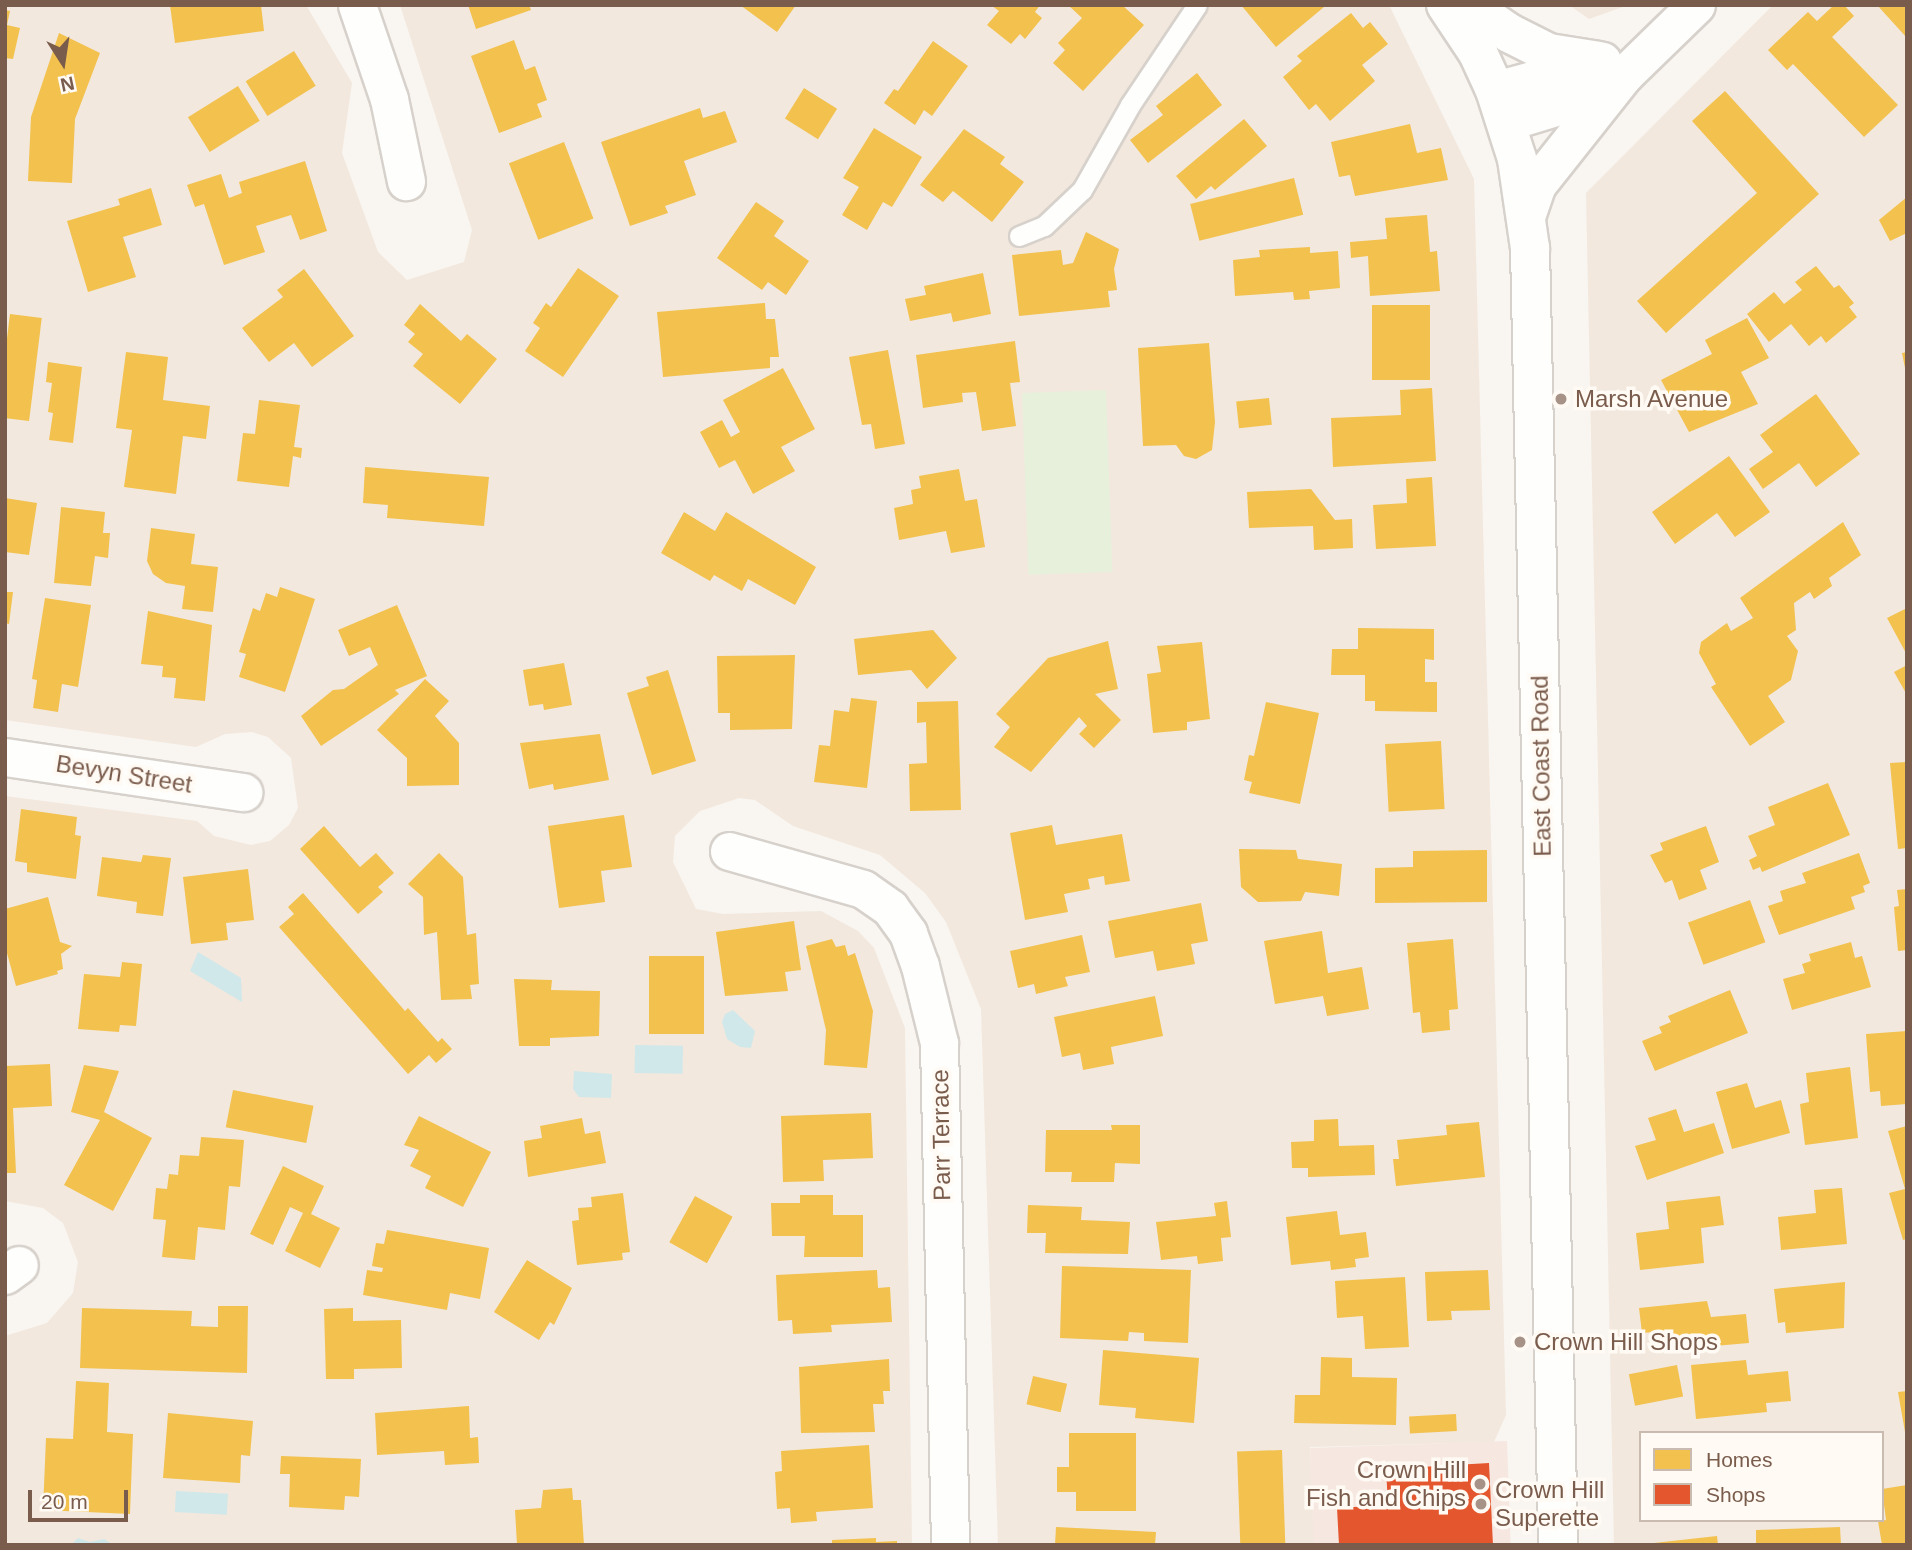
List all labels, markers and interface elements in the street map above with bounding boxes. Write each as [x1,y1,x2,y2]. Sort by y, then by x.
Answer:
north arrow [28,28,98,98]
text: N [59,72,76,96]
place label: Marsh Avenue [1575,385,1729,413]
marker: Marsh Avenue [1553,391,1569,407]
street label: East Coast Road [1525,675,1557,857]
street label: Bevyn Street [54,749,194,799]
street label: Parr Terrace [925,1069,957,1201]
place label: Crown Hill Shops [1534,1328,1718,1356]
marker: Crown Hill Shops [1512,1334,1528,1350]
legend [1639,1431,1884,1522]
text: Homes [1706,1448,1773,1471]
place label: Crown Hill Fish and Chips [1306,1456,1466,1512]
scale bar [32,1476,131,1520]
marker: Crown Hill Fish and Chips [1472,1476,1488,1492]
place label: Crown Hill Superette [1495,1476,1604,1532]
text: Shops [1706,1483,1766,1506]
text: 20 m [41,1490,88,1513]
marker: Crown Hill Superette [1473,1496,1489,1512]

